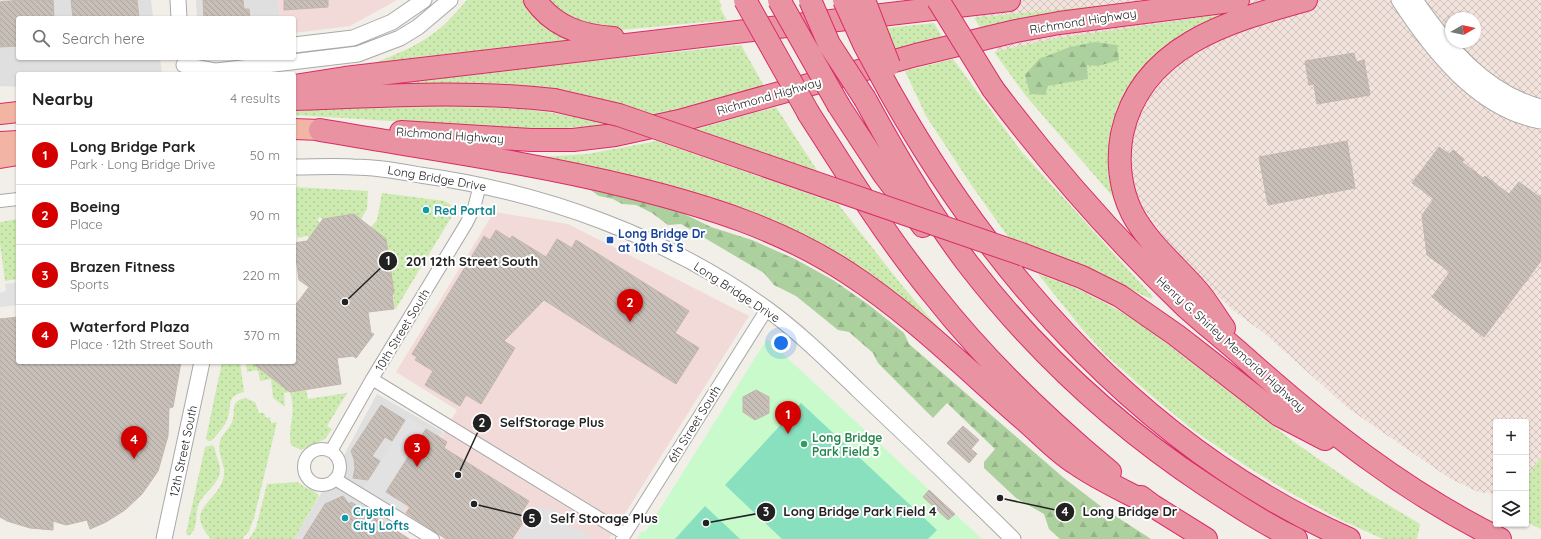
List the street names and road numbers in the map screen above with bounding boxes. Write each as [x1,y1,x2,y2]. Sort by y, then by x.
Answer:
street label: Richmond Highway [1028,5,1138,37]
street label: Richmond Highway [715,74,823,118]
street label: Richmond Highway [396,124,504,146]
street label: Long Bridge Drive [387,162,488,194]
street label: Long Bridge Drive [691,259,783,326]
street label: Henry G. Shirley Memorial Highway [1153,273,1309,415]
street label: 10th Street South [371,286,433,374]
street label: 6th Street South [664,383,724,465]
street label: 12th Street South [166,404,200,498]

